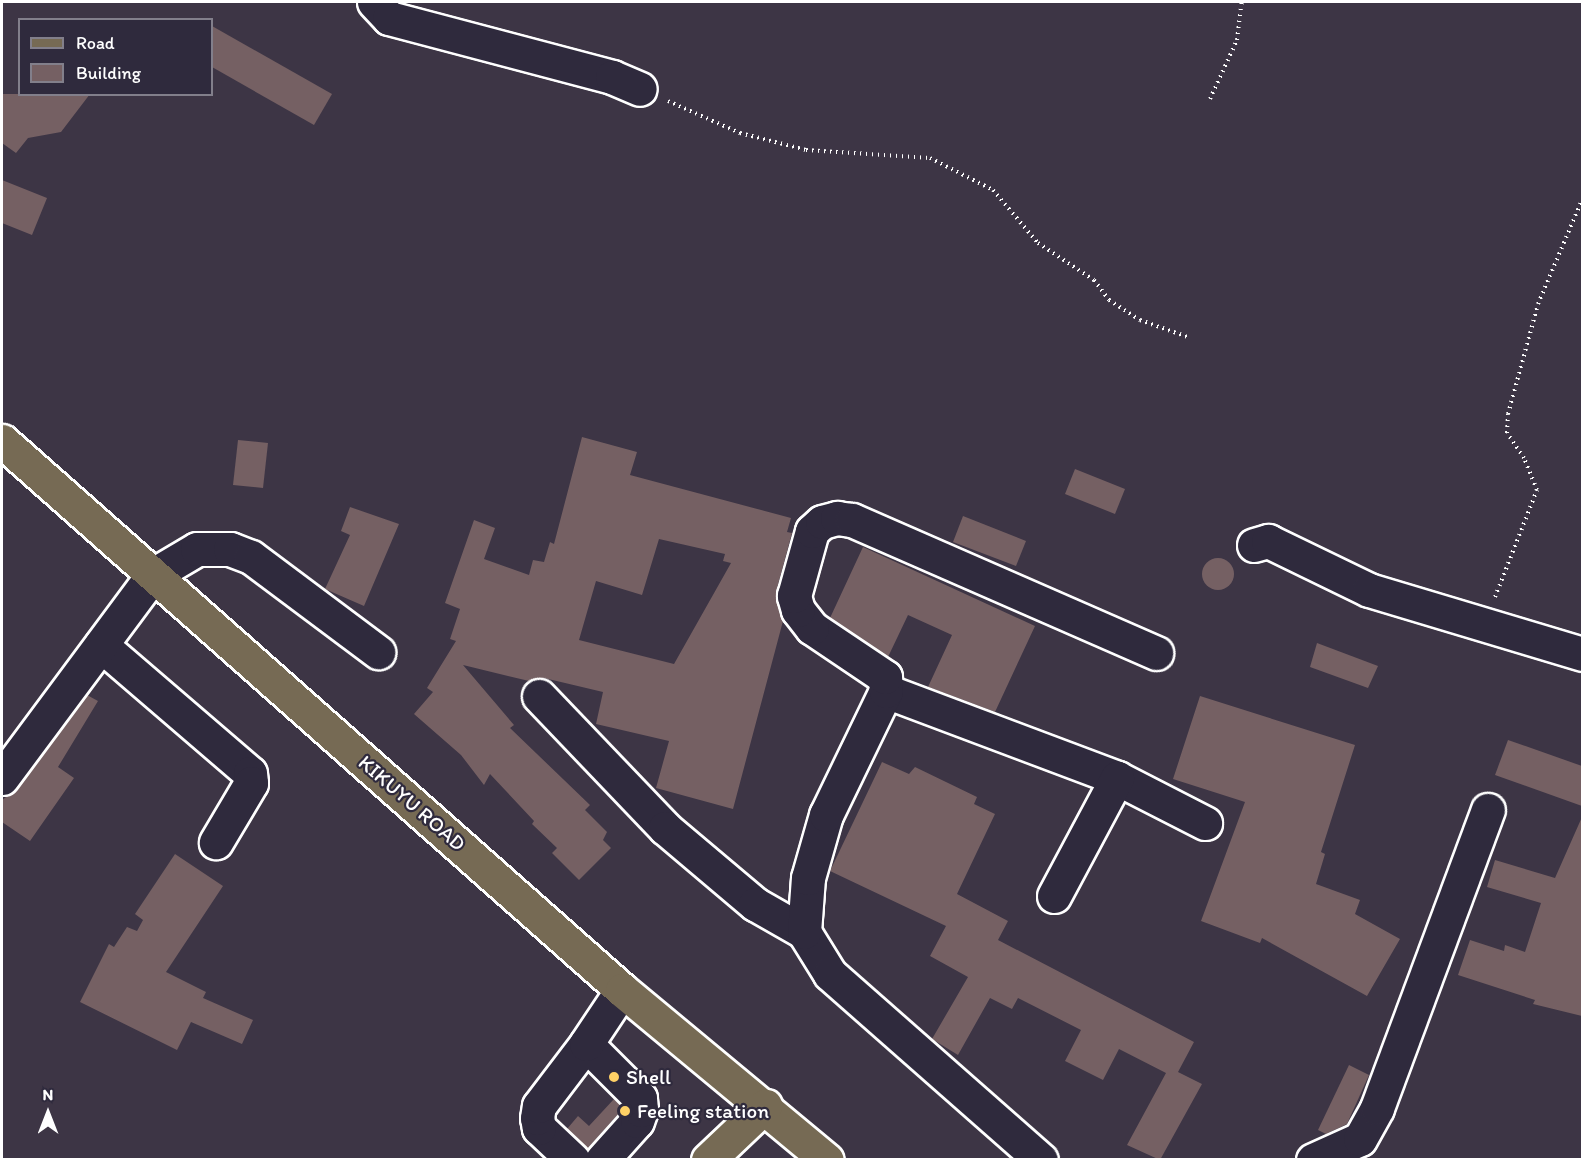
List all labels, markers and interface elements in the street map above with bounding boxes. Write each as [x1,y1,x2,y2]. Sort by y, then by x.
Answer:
legend [18,18,213,96]
text: Road [76,32,115,54]
text: Building [76,62,141,84]
street label: KIKUYU ROAD [353,750,471,856]
place label: Shell [626,1064,671,1090]
marker: Shell [607,1070,621,1084]
north arrow [18,1083,78,1143]
text: N [43,1085,53,1104]
place label: Feeling station [637,1098,769,1124]
marker: Feeling station [618,1104,632,1118]

